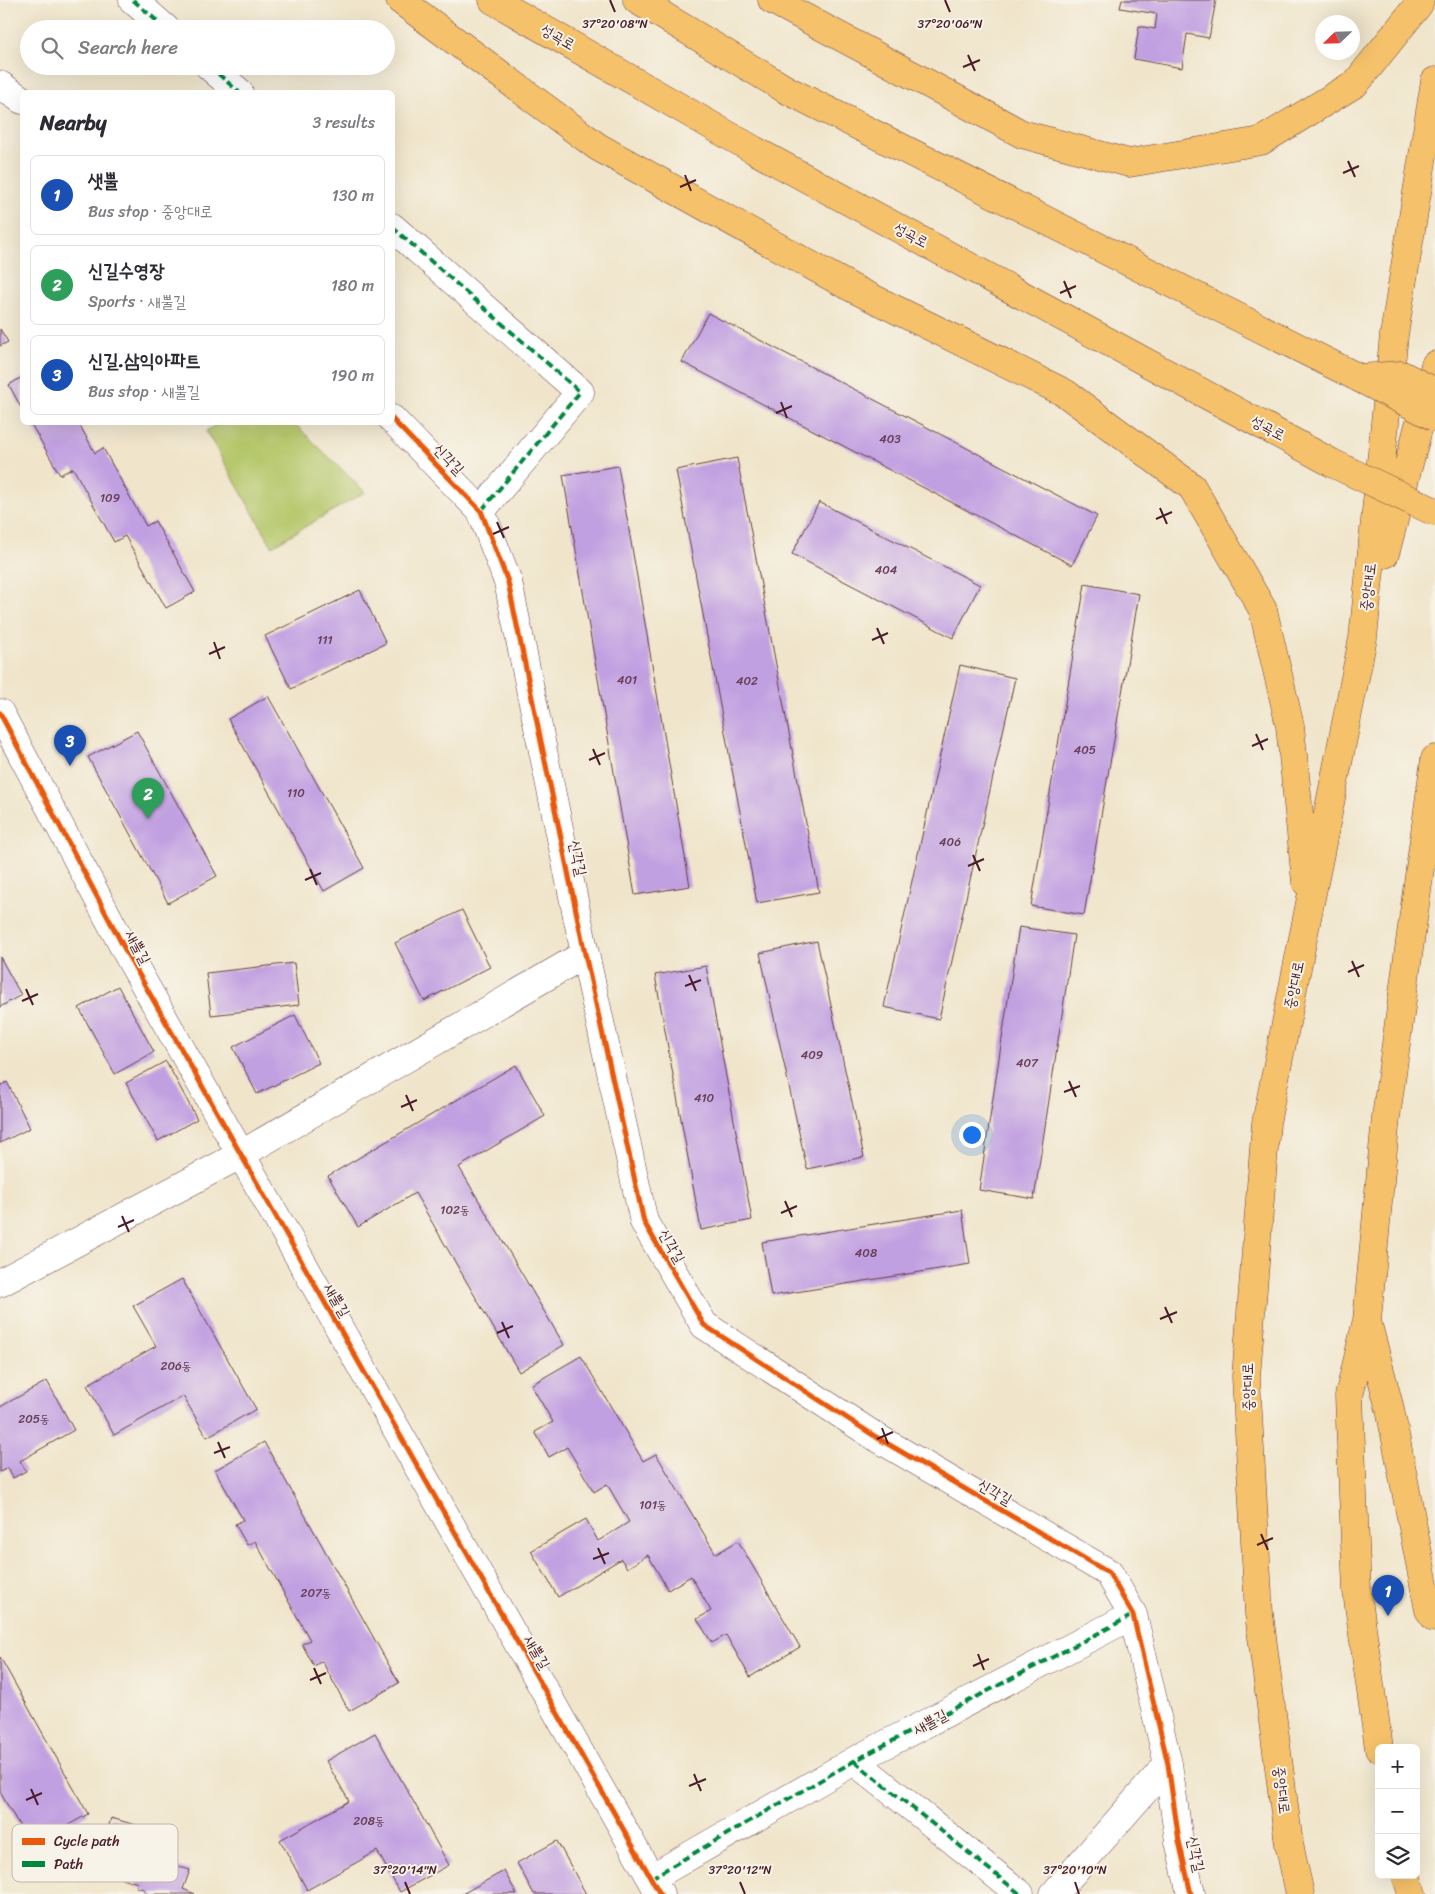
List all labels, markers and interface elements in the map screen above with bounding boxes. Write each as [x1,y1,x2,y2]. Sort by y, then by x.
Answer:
text: 37°20'08"N [582,13,649,35]
text: 37°20'06"N [917,13,983,35]
north arrow [1315,15,1360,60]
street label: 성곡로 [536,17,580,57]
search box [20,20,395,75]
text: Search here [78,31,178,64]
icon: search [38,34,66,62]
text: Nearby [40,104,106,142]
text: 3 results [312,108,375,137]
text: 샛뿔 [88,164,119,197]
text: 1 [54,181,60,210]
text: 130 m [332,181,374,210]
text: Bus stop · 중앙대로 [88,197,213,226]
street label: 성곡로 [889,215,933,255]
text: 신길수영장 [88,254,164,287]
text: 2 [52,271,62,300]
text: 180 m [331,271,374,300]
text: Sports · 새뿔길 [88,287,186,316]
text: 신길.삼익아파트 [88,344,201,377]
text: 3 [53,361,61,390]
text: 190 m [331,361,374,390]
text: Bus stop · 새뿔길 [88,377,200,406]
street label: 성곡로 [1246,408,1290,448]
house number: 403 [879,428,901,450]
street label: 신각길 [427,437,471,481]
house number: 109 [100,487,120,509]
house number: 404 [875,559,898,581]
street label: 중앙대로 [1353,562,1383,612]
house number: 111 [317,629,333,651]
house number: 401 [617,669,637,691]
house number: 402 [736,670,758,692]
pin: 3 [54,725,86,766]
house number: 405 [1074,739,1096,761]
pin: 2 [132,778,164,819]
house number: 110 [287,782,305,804]
house number: 406 [939,831,961,853]
street label: 신각길 [562,838,594,878]
street label: 새뿔길 [118,925,158,969]
street label: 중앙대로 [1277,959,1311,1011]
house number: 409 [801,1044,823,1066]
house number: 407 [1016,1052,1039,1074]
house number: 410 [694,1087,715,1109]
your location [959,1122,985,1148]
house number: 102동 [440,1199,470,1221]
street label: 신각길 [652,1224,692,1268]
house number: 408 [855,1242,877,1264]
street label: 새뿔길 [317,1278,357,1322]
house number: 206동 [161,1355,191,1377]
street label: 중앙대로 [1235,1363,1261,1411]
house number: 205동 [18,1408,50,1430]
street label: 신각길 [973,1472,1017,1512]
house number: 101동 [639,1494,667,1516]
pin: 1 [1372,1575,1404,1616]
house number: 207동 [300,1582,332,1604]
street label: 새뿔길 [517,1630,557,1674]
street label: 새뿔길 [908,1702,952,1742]
map controls [1375,1744,1420,1879]
button: + [1375,1744,1420,1789]
street label: 중앙대로 [1266,1764,1298,1816]
button: − [1375,1789,1420,1834]
house number: 208동 [353,1810,385,1832]
legend [12,1824,178,1882]
text: Cycle path [54,1829,120,1854]
street label: 신각길 [1180,1834,1212,1874]
button: layers [1375,1834,1420,1879]
text: Path [54,1852,83,1877]
text: 37°20'14"N [373,1859,437,1881]
text: 37°20'12"N [709,1859,772,1881]
text: 37°20'10"N [1043,1859,1107,1881]

